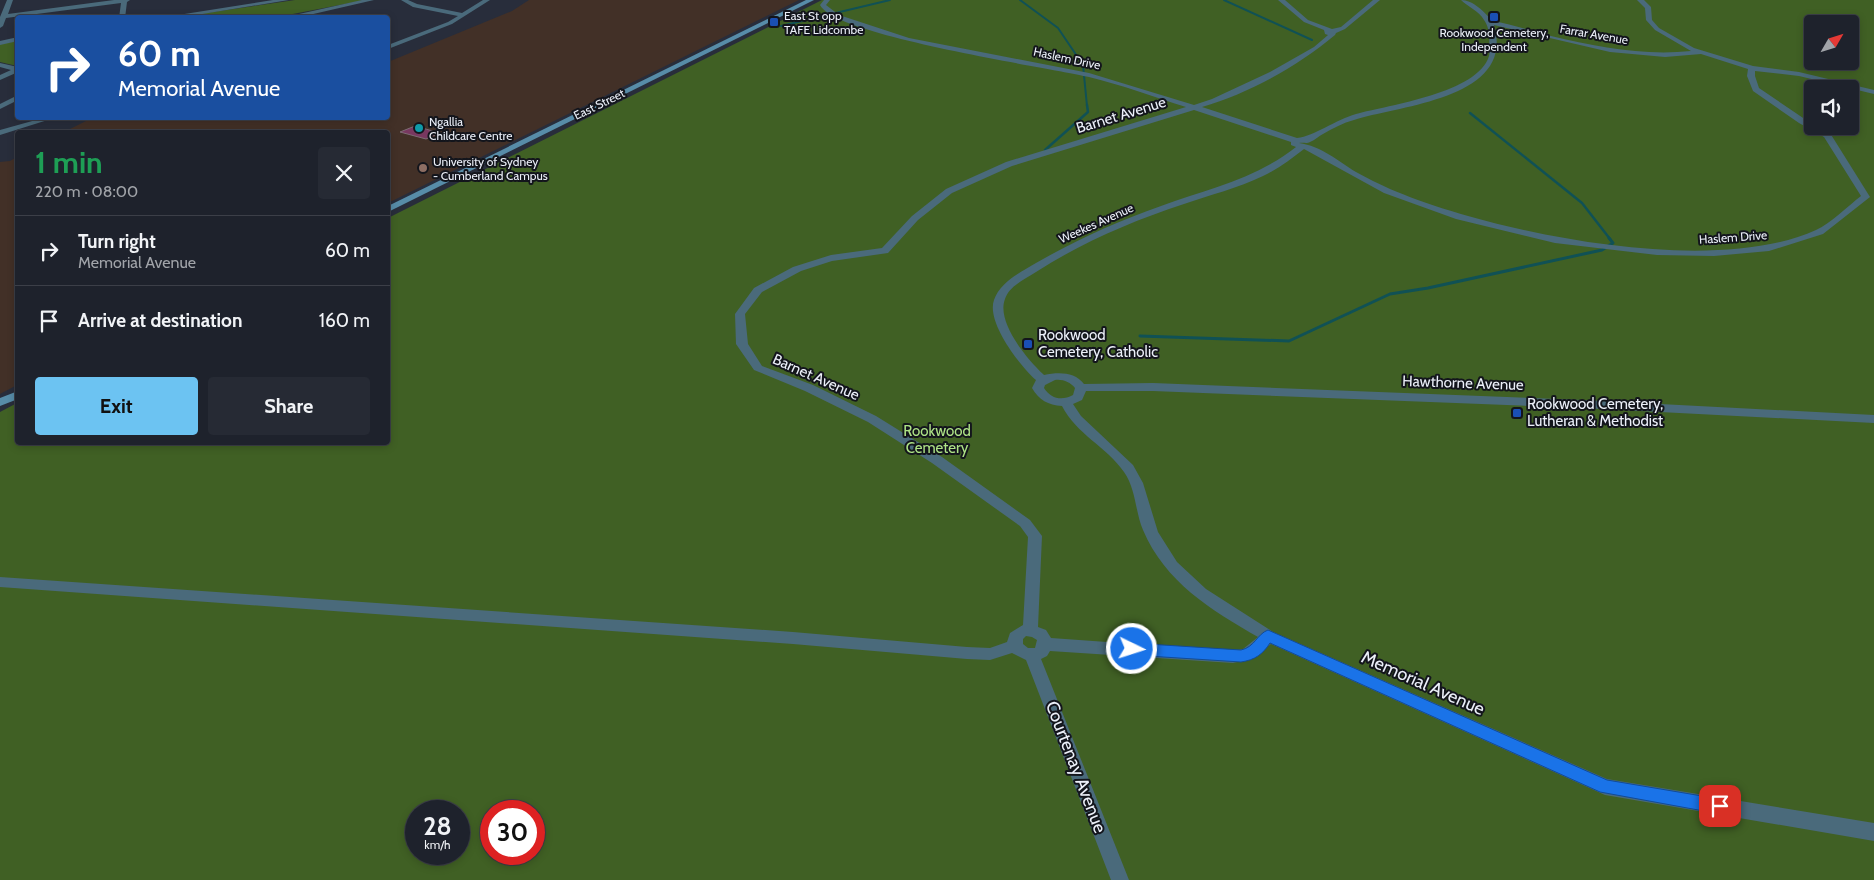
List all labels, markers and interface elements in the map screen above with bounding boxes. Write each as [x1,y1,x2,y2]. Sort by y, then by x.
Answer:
place label: East St opp TAFE Lidcombe [784,8,863,37]
marker: Rookwood Cemetery, Independent [1488,11,1500,23]
north arrow [1804,15,1859,70]
map controls [1804,15,1859,135]
marker: East St opp TAFE Lidcombe [768,16,780,28]
street label: Farrar Avenue [1559,21,1629,47]
place label: Rookwood Cemetery, Independent [1439,25,1549,54]
text: 60 m [118,32,201,75]
icon: right [35,35,100,100]
street label: Haslem Drive [1032,44,1102,72]
text: Memorial Avenue [118,75,280,102]
button: sound [1804,80,1859,135]
street label: East Street [571,85,627,123]
street label: Barnet Avenue [1074,93,1168,137]
place label: Ngallia Childcare Centre [429,114,512,143]
marker: Ngallia Childcare Centre [413,122,425,134]
text: 1 min [35,144,103,181]
button: close [318,147,370,199]
place label: University of Sydney - Cumberland Campus [433,154,548,183]
marker: University of Sydney - Cumberland Campus [417,162,429,174]
text: 220 m · 08:00 [35,182,138,201]
street label: Weekes Avenue [1056,200,1136,246]
street label: Haslem Drive [1698,227,1768,247]
text: Turn right [78,230,156,253]
icon: right [35,237,63,265]
text: 60 m [325,239,370,262]
text: Memorial Avenue [78,253,196,272]
icon: arrive [35,307,63,335]
text: Arrive at destination [78,309,242,332]
text: 160 m [319,309,370,332]
place label: Rookwood Cemetery, Catholic [1038,326,1158,361]
marker: Rookwood Cemetery, Catholic [1022,338,1034,350]
street label: Barnet Avenue [770,350,862,404]
street label: Hawthorne Avenue [1402,372,1524,394]
button: Exit [35,377,198,435]
button: Share [208,377,370,435]
place label: Rookwood Cemetery, Lutheran & Methodist [1527,395,1663,430]
marker: Rookwood Cemetery, Lutheran & Methodist [1511,407,1523,419]
park label: Rookwood Cemetery [903,422,971,457]
position arrow [1105,622,1157,674]
street label: Memorial Avenue [1358,646,1488,720]
street label: Courtenay Avenue [1041,698,1111,836]
pin [1699,785,1741,827]
icon: arrive [1706,792,1734,820]
speed limit sign: 30 [480,800,545,865]
text: 28 [423,811,452,841]
text: km/h [424,837,451,852]

